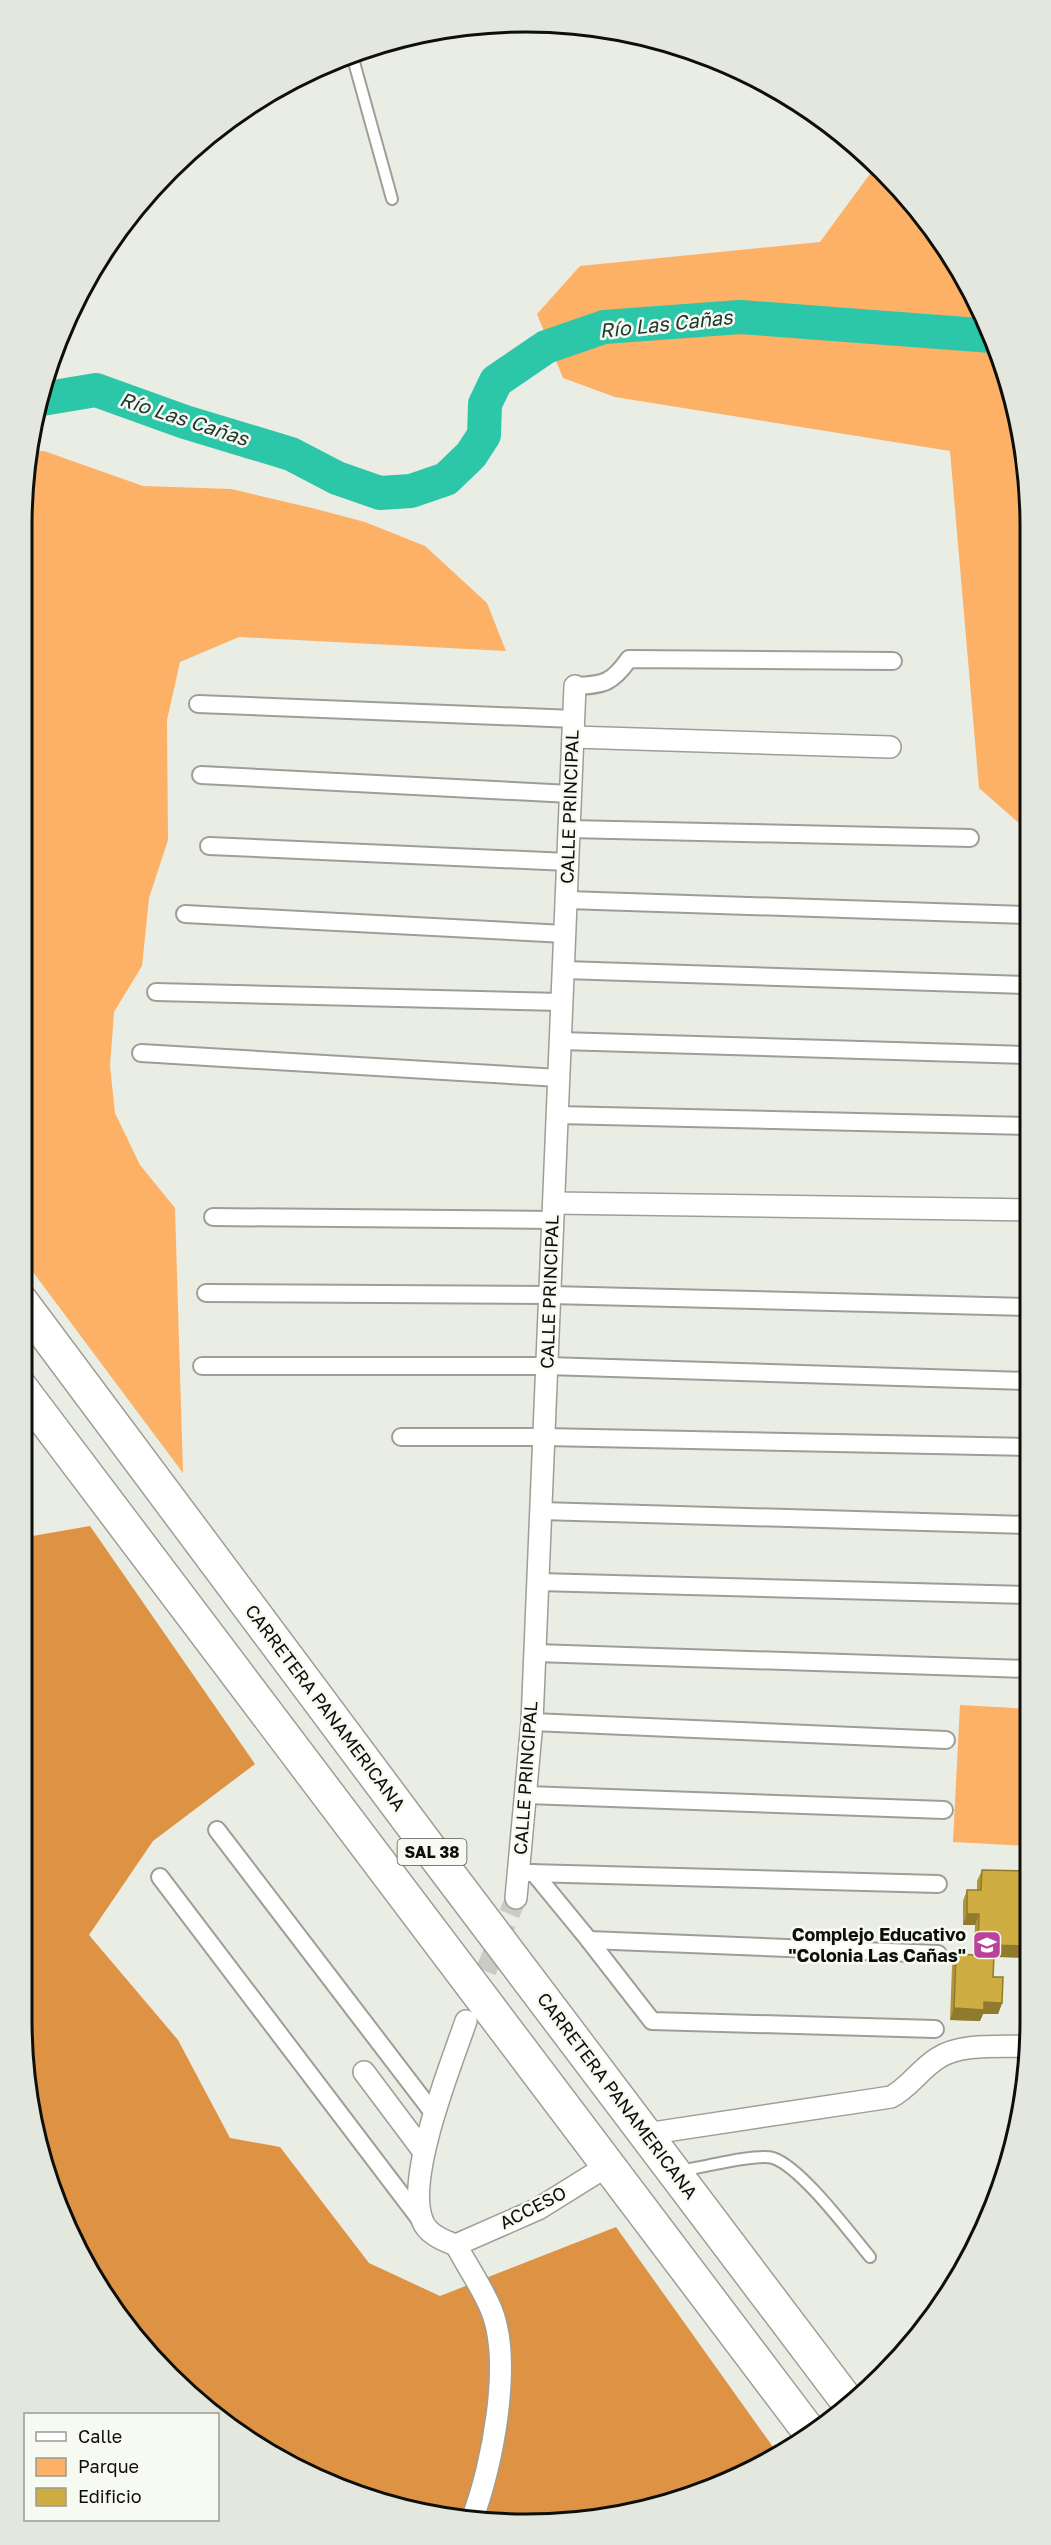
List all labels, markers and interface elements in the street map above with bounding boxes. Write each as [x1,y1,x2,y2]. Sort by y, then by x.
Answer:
water label: Río Las Cañas [598,304,735,342]
water label: Río Las Cañas [117,386,253,451]
street label: CALLE PRINCIPAL [555,730,583,884]
street label: CALLE PRINCIPAL [535,1215,563,1369]
street label: CARRETERA PANAMERICANA [241,1600,411,1815]
street label: CALLE PRINCIPAL [509,1700,541,1855]
road number: SAL 38 [398,1839,466,1865]
place label: Complejo Educativo "Colonia Las Cañas" [788,1923,966,1966]
school or university icon: Complejo Educativo "Colonia Las Cañas" [971,1929,1003,1961]
street label: CARRETERA PANAMERICANA [533,1988,703,2203]
street label: ACCESO [495,2181,570,2233]
legend [24,2413,219,2521]
text: Calle [78,2425,122,2447]
text: Parque [78,2455,139,2477]
text: Edificio [78,2485,142,2507]

